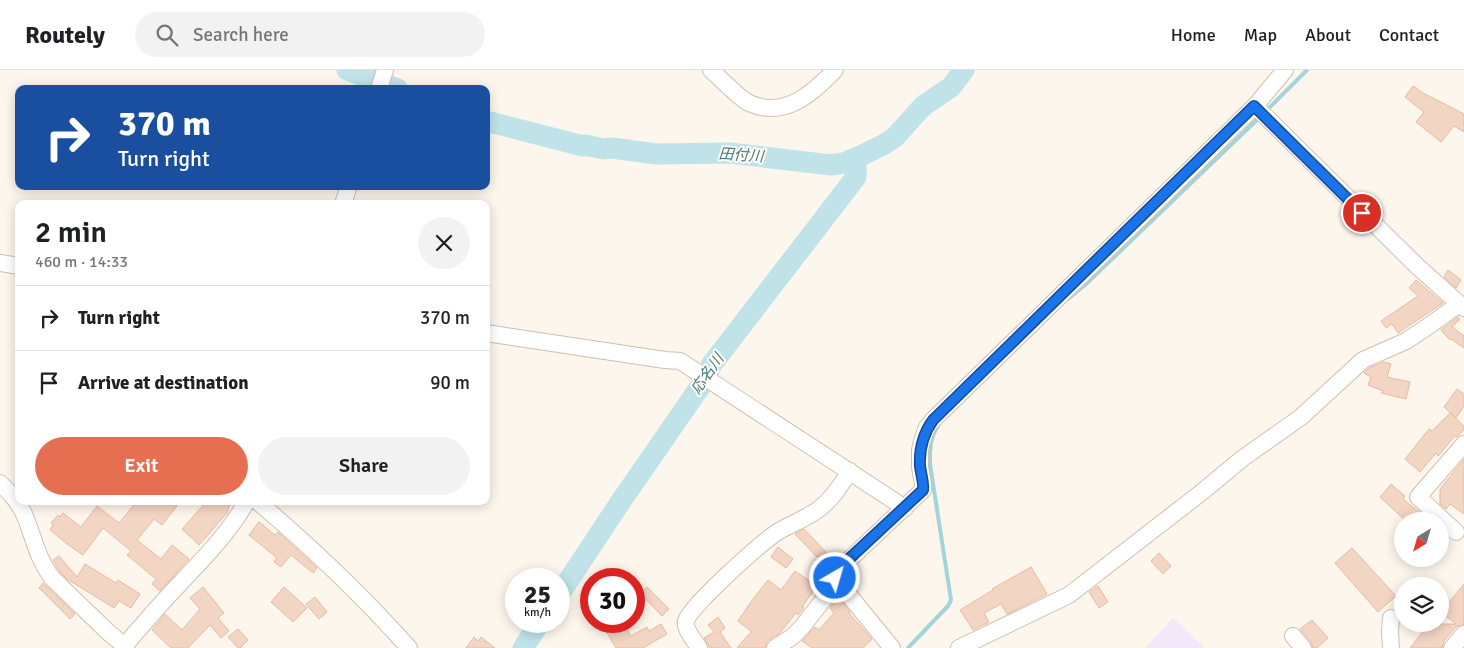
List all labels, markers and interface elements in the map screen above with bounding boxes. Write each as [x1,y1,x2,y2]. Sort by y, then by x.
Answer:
search box [135,12,485,57]
text: Routely [25,20,105,50]
icon: search [153,21,181,49]
text: Search here [193,23,289,47]
text: Home [1171,24,1216,46]
text: Map [1244,24,1277,46]
text: About [1305,24,1351,46]
text: Contact [1379,24,1439,46]
text: 370 m [118,102,211,145]
icon: right [35,105,100,170]
water label: 田付川 [718,144,766,166]
text: Turn right [118,145,210,172]
pin [1341,192,1383,234]
icon: arrive [1348,199,1376,227]
text: 2 min [35,214,107,251]
button: close [418,217,470,269]
text: 460 m · 14:33 [35,252,128,272]
icon: right [35,304,63,332]
text: Turn right [78,306,160,330]
text: 370 m [420,306,470,330]
water label: 応名川 [687,349,728,398]
icon: arrive [35,369,63,397]
text: Arrive at destination [78,371,249,395]
text: 90 m [430,371,470,395]
button: Exit [35,437,248,495]
button: Share [258,437,470,495]
north arrow [1394,512,1449,568]
map controls [1394,512,1449,632]
position arrow [808,551,860,603]
speed limit sign: 30 [580,568,645,633]
button: layers [1394,577,1449,632]
text: 25 [524,579,551,610]
text: km/h [524,605,551,620]

